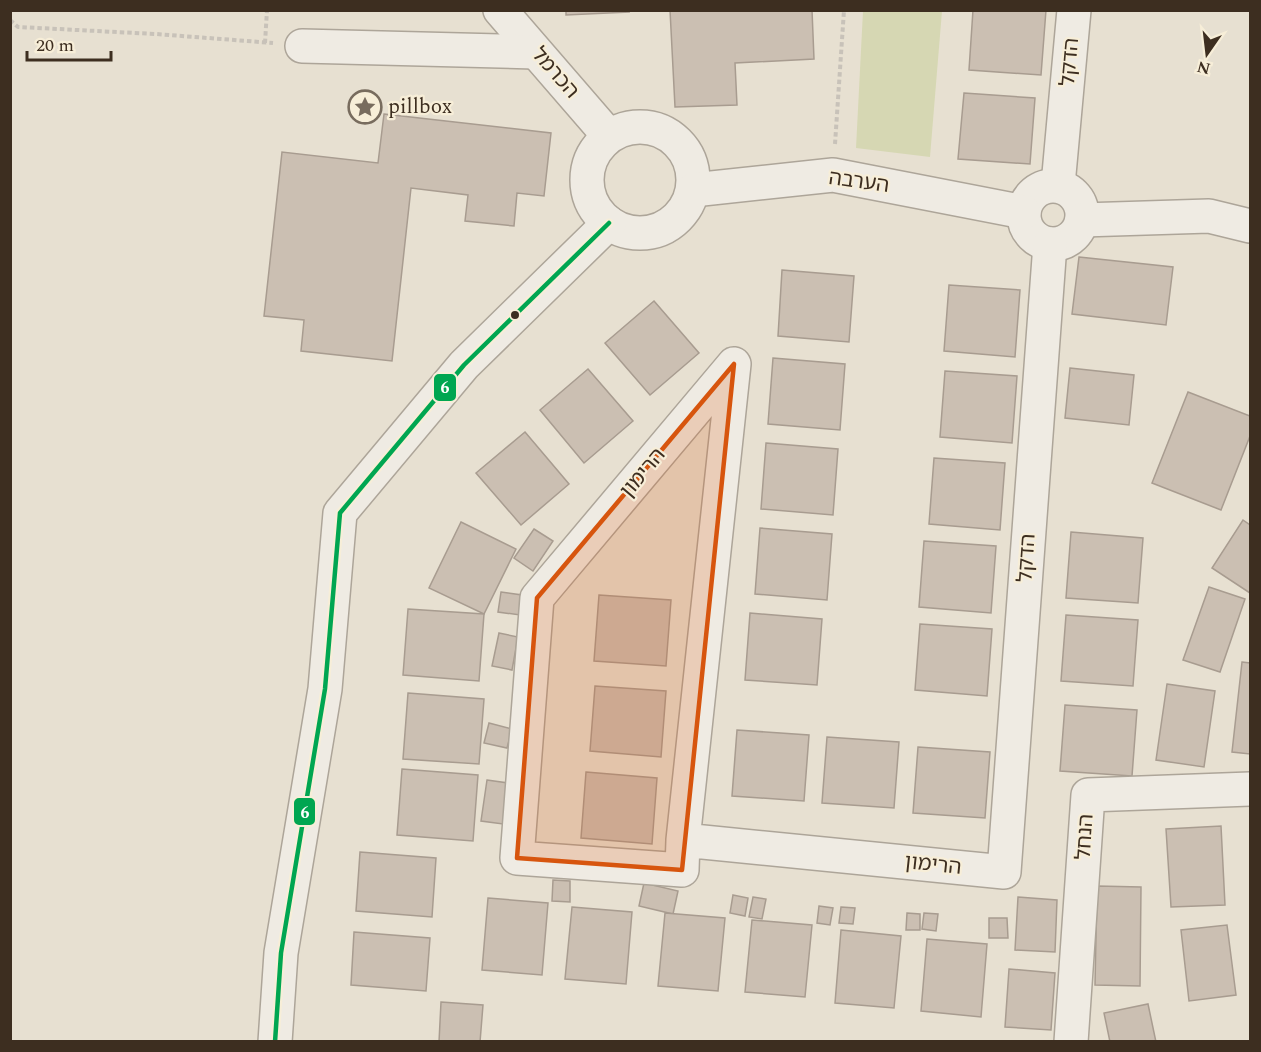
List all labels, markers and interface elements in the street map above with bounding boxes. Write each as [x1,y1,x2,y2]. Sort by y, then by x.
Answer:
scale bar [27,24,111,62]
north arrow [1177,24,1237,84]
text: 20 m [36,32,74,59]
street label: הדקל [1052,36,1088,88]
street label: הכרמל [523,40,587,106]
text: N [1194,54,1213,81]
place icon: pillbox [347,89,383,125]
place label: pillbox [388,91,452,123]
street label: הערבה [827,162,891,202]
unlabelled marker [509,309,521,321]
line badge: 6 [433,373,457,402]
text: 6 [441,376,450,400]
street label: הרימון [612,441,674,505]
street label: הדקל [1009,533,1045,583]
line badge: 6 [293,797,316,826]
text: 6 [301,801,310,825]
street label: הנחל [1067,813,1103,861]
street label: הרימון [903,846,963,884]

